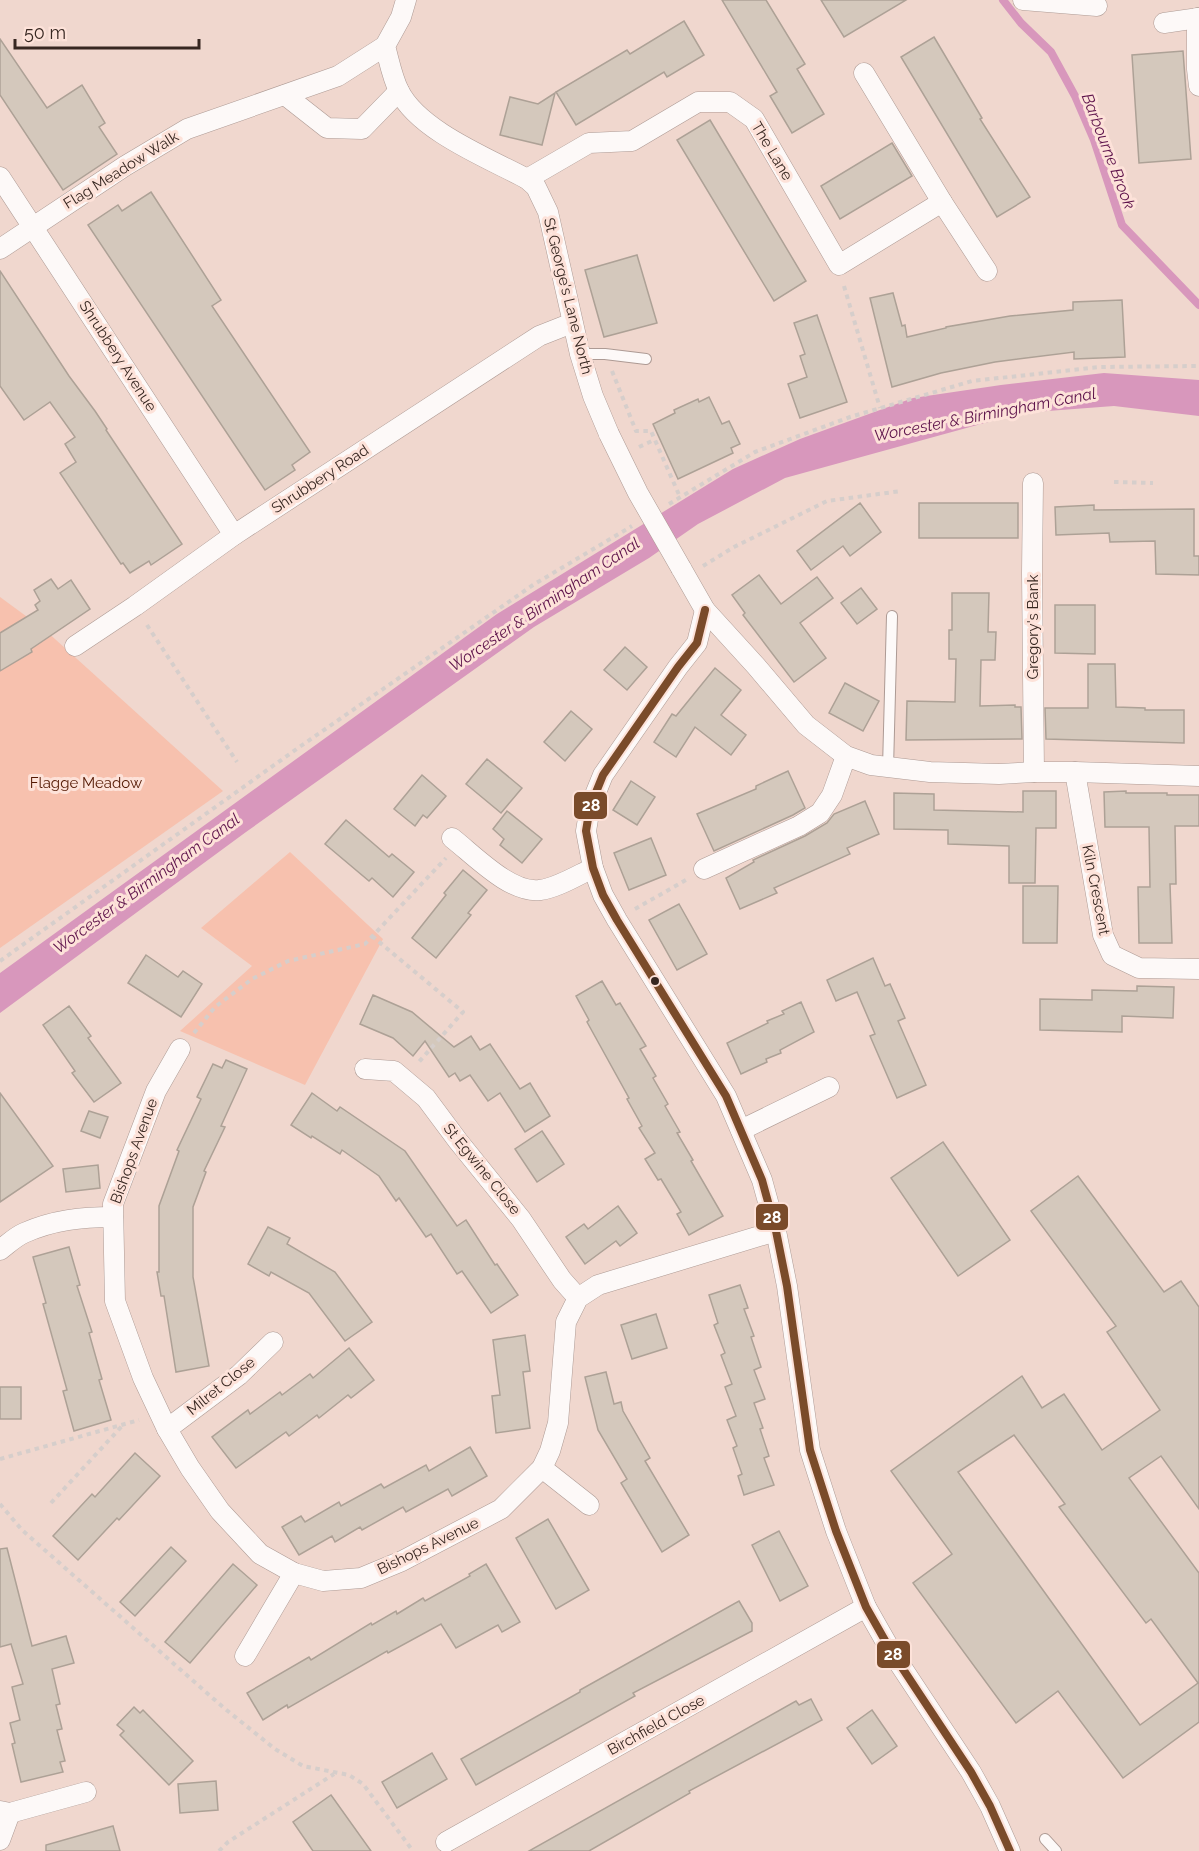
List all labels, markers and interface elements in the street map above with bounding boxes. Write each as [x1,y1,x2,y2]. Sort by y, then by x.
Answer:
scale bar [15,12,200,50]
text: 50 m [24,22,66,43]
water label: Barbourne Brook [1078,91,1139,212]
street label: The Lane [748,119,797,184]
street label: Flag Meadow Walk [60,127,182,213]
street label: St George's Lane North [540,216,596,376]
street label: Shrubbery Avenue [76,297,161,415]
water label: Worcester & Birmingham Canal [873,384,1098,445]
street label: Shrubbery Road [268,441,372,517]
water label: Worcester & Birmingham Canal [445,533,643,675]
street label: Gregory's Bank [1024,575,1042,679]
park label: Flagge Meadow [30,774,142,792]
line badge: 28 [573,791,608,820]
text: 28 [582,796,600,815]
water label: Worcester & Birmingham Canal [49,809,243,957]
street label: Kiln Crescent [1078,843,1114,937]
unlabelled marker [649,975,661,987]
street label: Bishops Avenue [107,1096,161,1206]
street label: St Egwine Close [440,1120,524,1218]
line badge: 28 [755,1203,789,1231]
text: 28 [763,1208,781,1227]
street label: Milret Close [183,1353,259,1419]
street label: Bishops Avenue [374,1514,482,1578]
line badge: 28 [876,1640,911,1669]
text: 28 [884,1645,902,1664]
street label: Birchfield Close [604,1691,708,1759]

